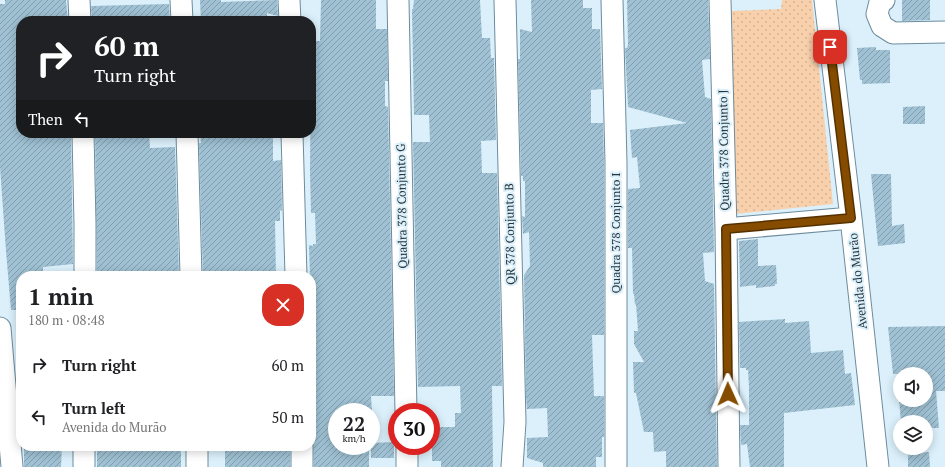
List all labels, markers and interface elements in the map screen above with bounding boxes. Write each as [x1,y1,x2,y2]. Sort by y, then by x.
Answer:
text: 60 m [94,27,159,64]
pin [813,30,847,64]
icon: right [28,32,80,84]
icon: arrive [819,36,841,58]
text: Turn right [94,63,176,87]
street label: Quadra 378 Conjunto J [715,89,732,211]
icon: left [71,108,93,130]
text: Then [28,109,63,129]
street label: Quadra 378 Conjunto G [393,143,410,269]
street label: Quadra 378 Conjunto I [608,172,623,294]
street label: QR 378 Conjunto B [501,183,518,285]
street label: Avenida do Murão [845,232,870,330]
text: 1 min [28,280,94,312]
button: close [262,284,304,326]
text: 180 m · 08:48 [28,311,105,329]
icon: right [28,354,50,376]
text: Turn right [62,355,137,375]
text: 60 m [271,355,304,375]
map controls [893,367,933,455]
button: sound [893,367,933,407]
position arrow [707,373,749,415]
text: Turn left [62,398,126,418]
speed limit sign: 30 [388,403,440,455]
icon: left [28,406,50,428]
text: 50 m [271,407,304,427]
text: 22 [343,410,365,437]
button: layers [893,415,933,455]
text: Avenida do Murão [62,418,166,436]
text: km/h [342,432,366,445]

